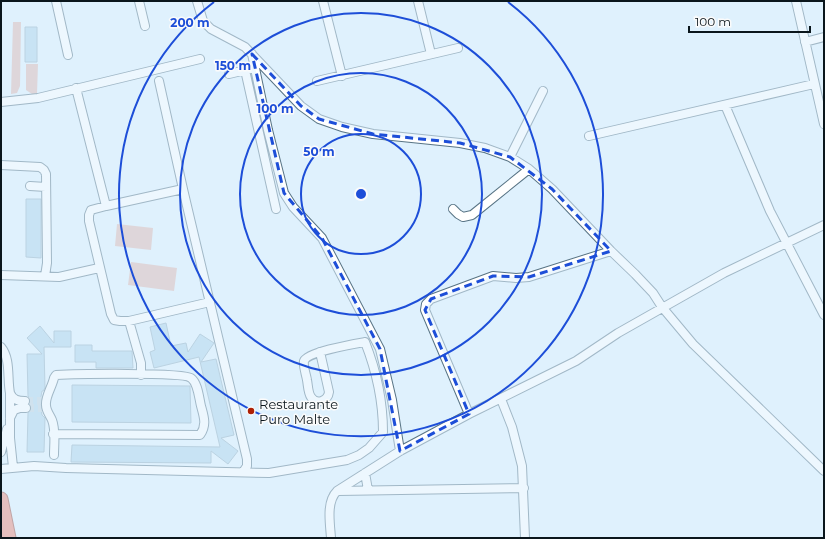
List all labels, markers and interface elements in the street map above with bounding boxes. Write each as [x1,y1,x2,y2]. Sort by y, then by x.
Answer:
scale bar [689,8,810,34]
text: 100 m [695,14,731,29]
text: 200 m [170,15,210,30]
text: 150 m [215,58,251,73]
text: 100 m [257,101,293,116]
text: 50 m [303,144,335,159]
centre of rings [354,187,368,201]
place label: Restaurante Puro Malte [259,396,338,427]
marker: Restaurante Puro Malte [246,406,256,416]

